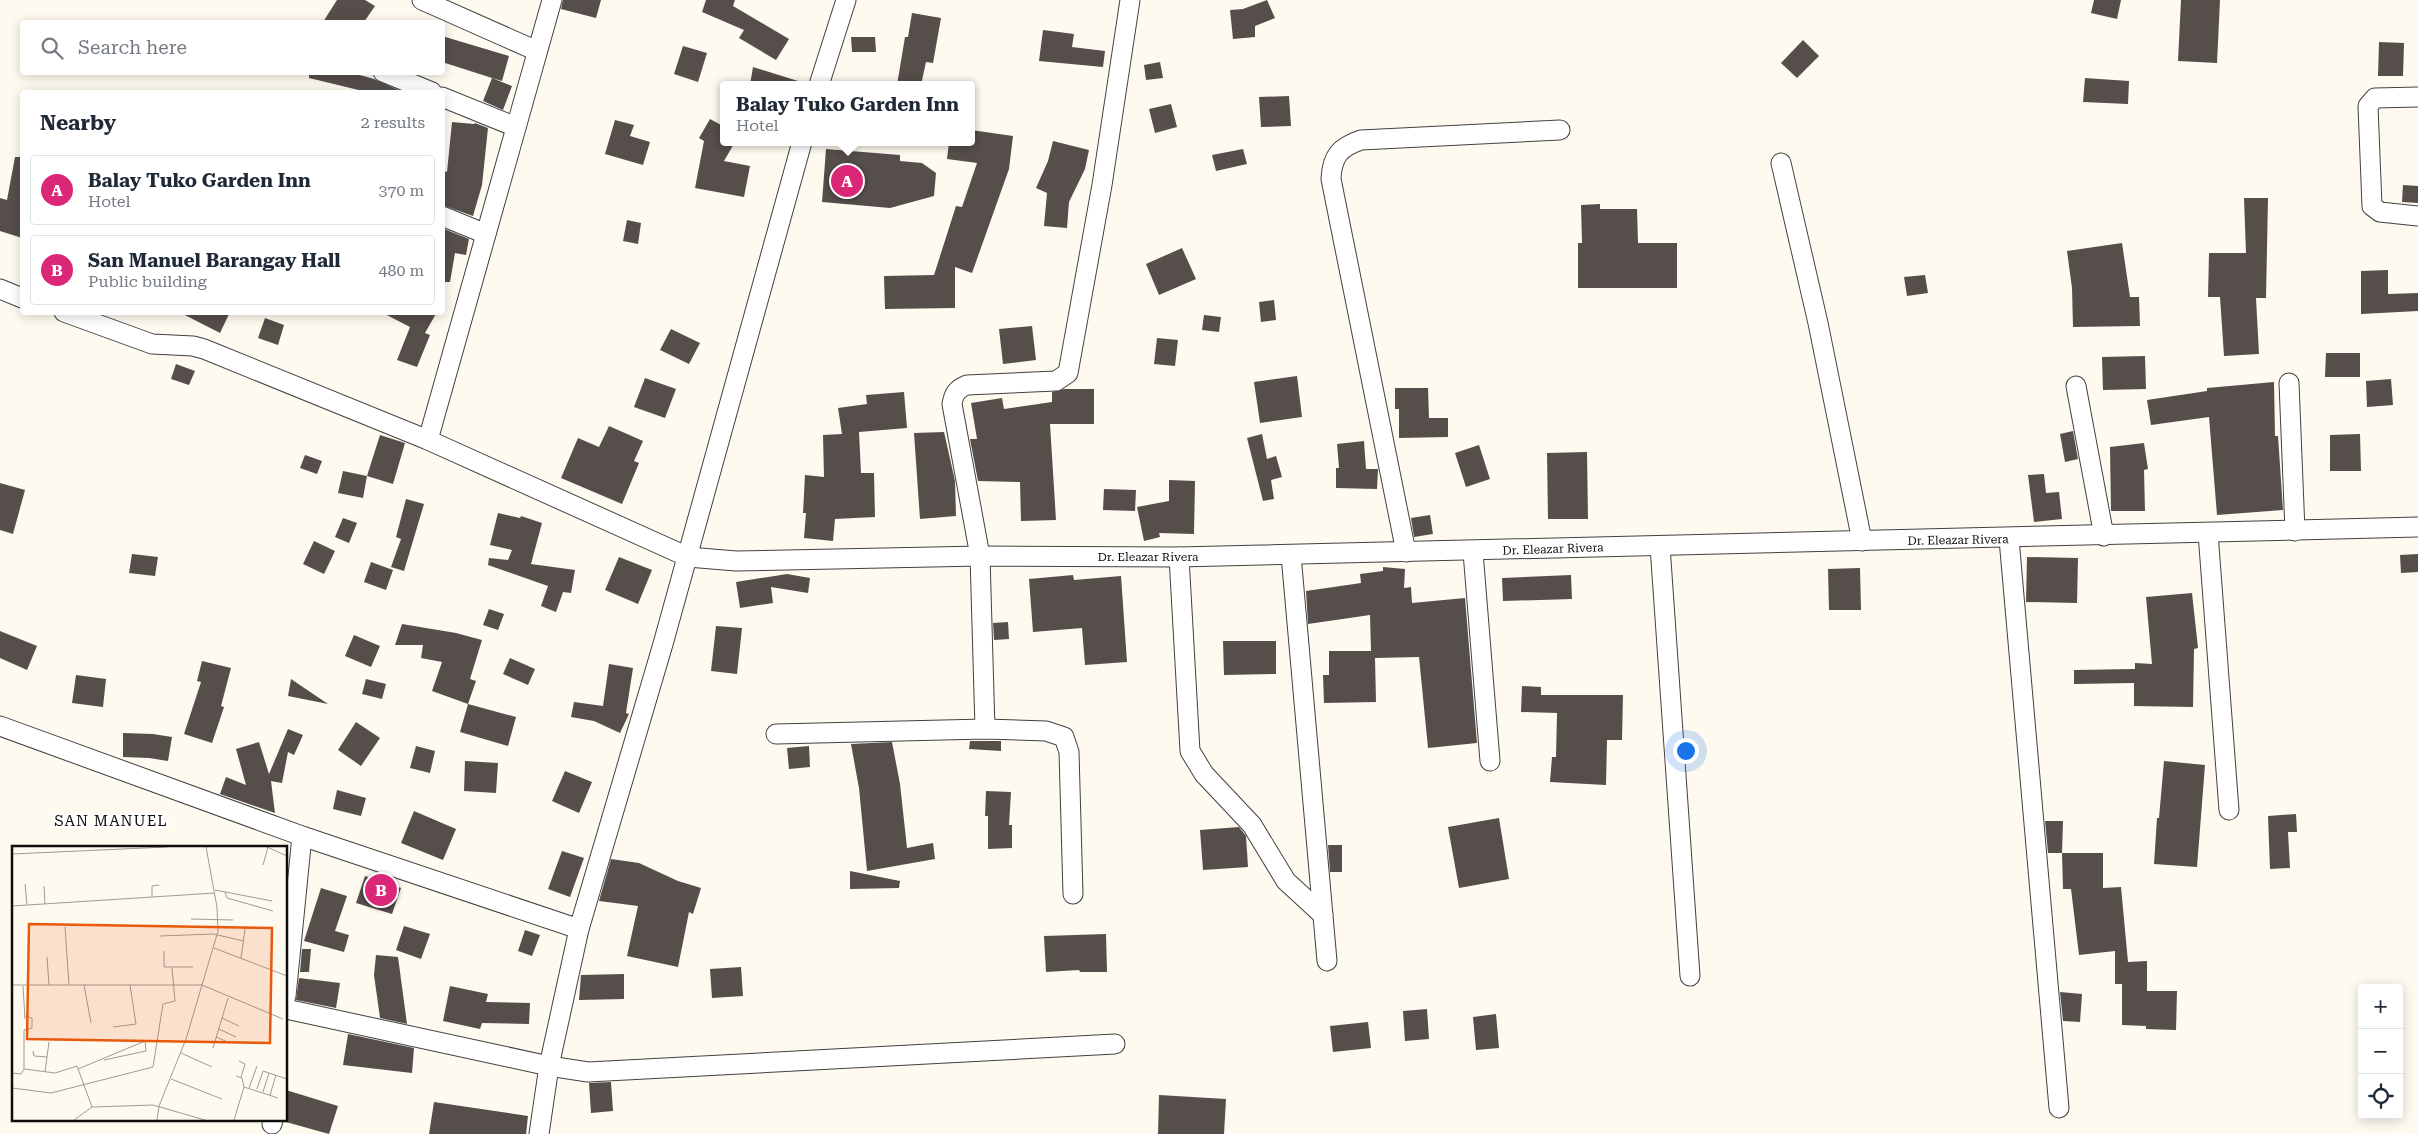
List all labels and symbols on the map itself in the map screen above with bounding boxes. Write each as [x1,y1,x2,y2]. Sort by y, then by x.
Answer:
pin: A [831,162,863,200]
street label: Dr. Eleazar Rivera [1907,532,2009,548]
street label: Dr. Eleazar Rivera [1502,540,1604,558]
street label: Dr. Eleazar Rivera [1097,550,1199,564]
your location [1673,738,1699,764]
district label: SAN MANUEL [54,812,168,830]
inset map [12,846,288,1122]
pin: B [365,871,397,909]

